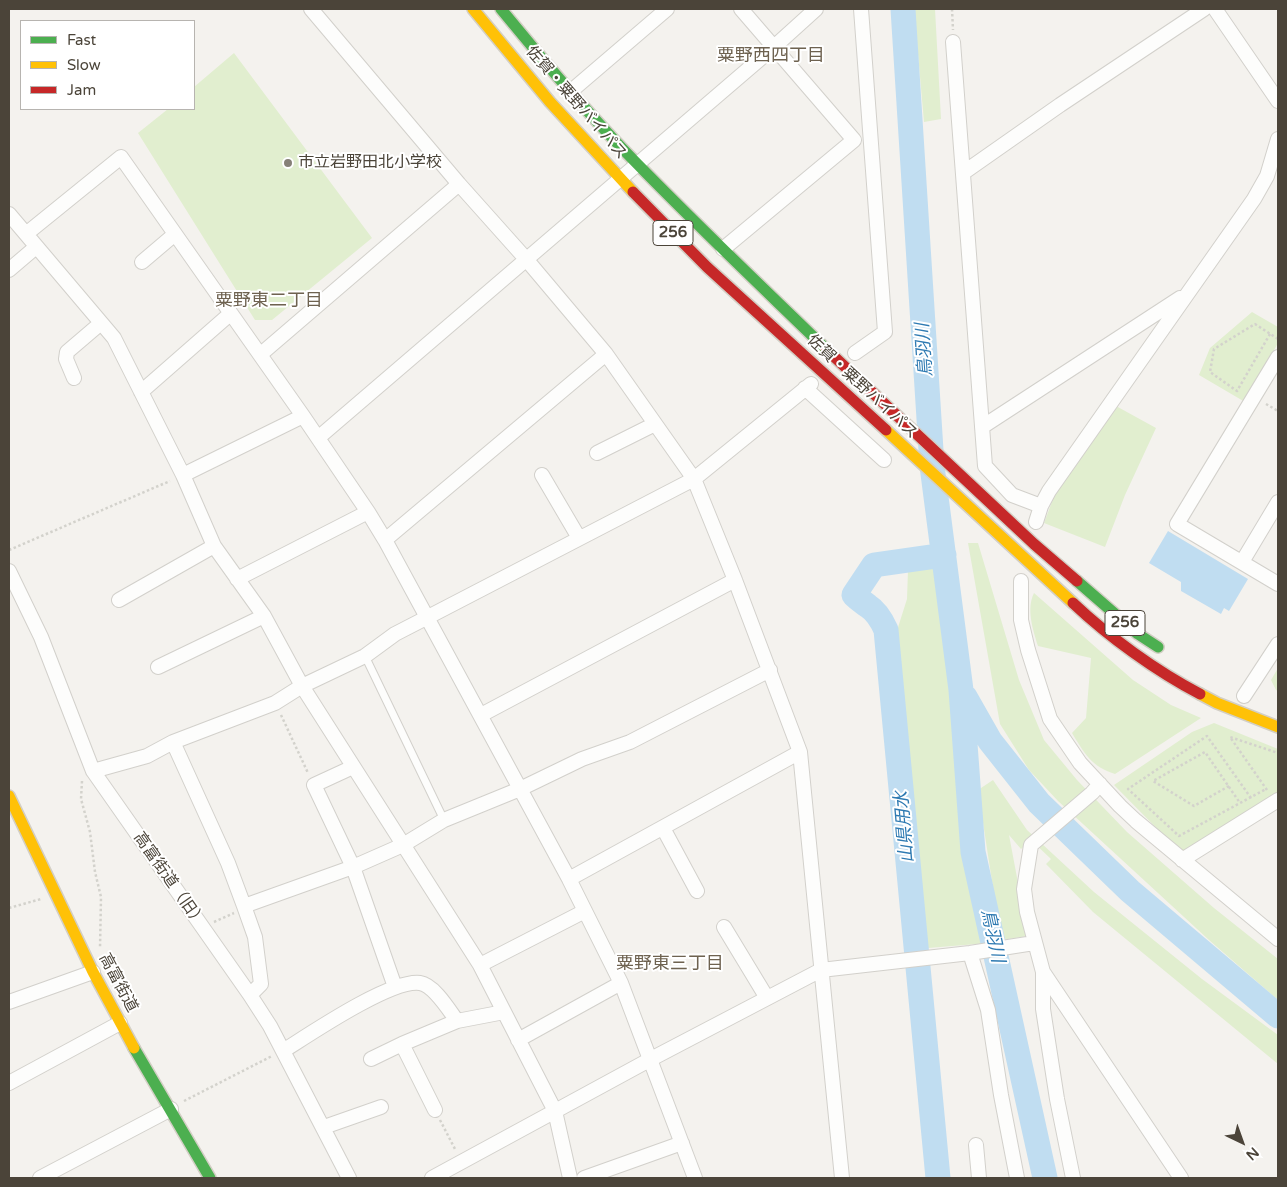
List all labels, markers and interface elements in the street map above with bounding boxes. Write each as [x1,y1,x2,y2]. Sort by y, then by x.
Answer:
legend [20,20,195,110]
text: Fast [67,31,96,49]
street label: 佐賀・粟野バイパス [522,42,630,164]
district label: 粟野西四丁目 [717,45,825,67]
text: Slow [67,56,101,74]
text: Jam [67,81,96,99]
place label: 市立岩野田北小学校 [298,153,442,173]
marker: 市立岩野田北小学校 [282,157,294,169]
road number: 256 [653,220,693,246]
district label: 粟野東二丁目 [215,290,323,312]
water label: 鳥羽川 [912,322,938,378]
street label: 佐賀・粟野バイパス [803,331,921,443]
road number: 256 [1105,610,1145,636]
water label: 山県用水 [891,790,919,864]
street label: 高富街道（旧） [129,829,209,931]
water label: 鳥羽川 [976,907,1008,965]
street label: 高富街道 [95,950,141,1016]
district label: 粟野東三丁目 [616,953,724,975]
north arrow [1217,1117,1267,1167]
text: N [1243,1143,1262,1164]

